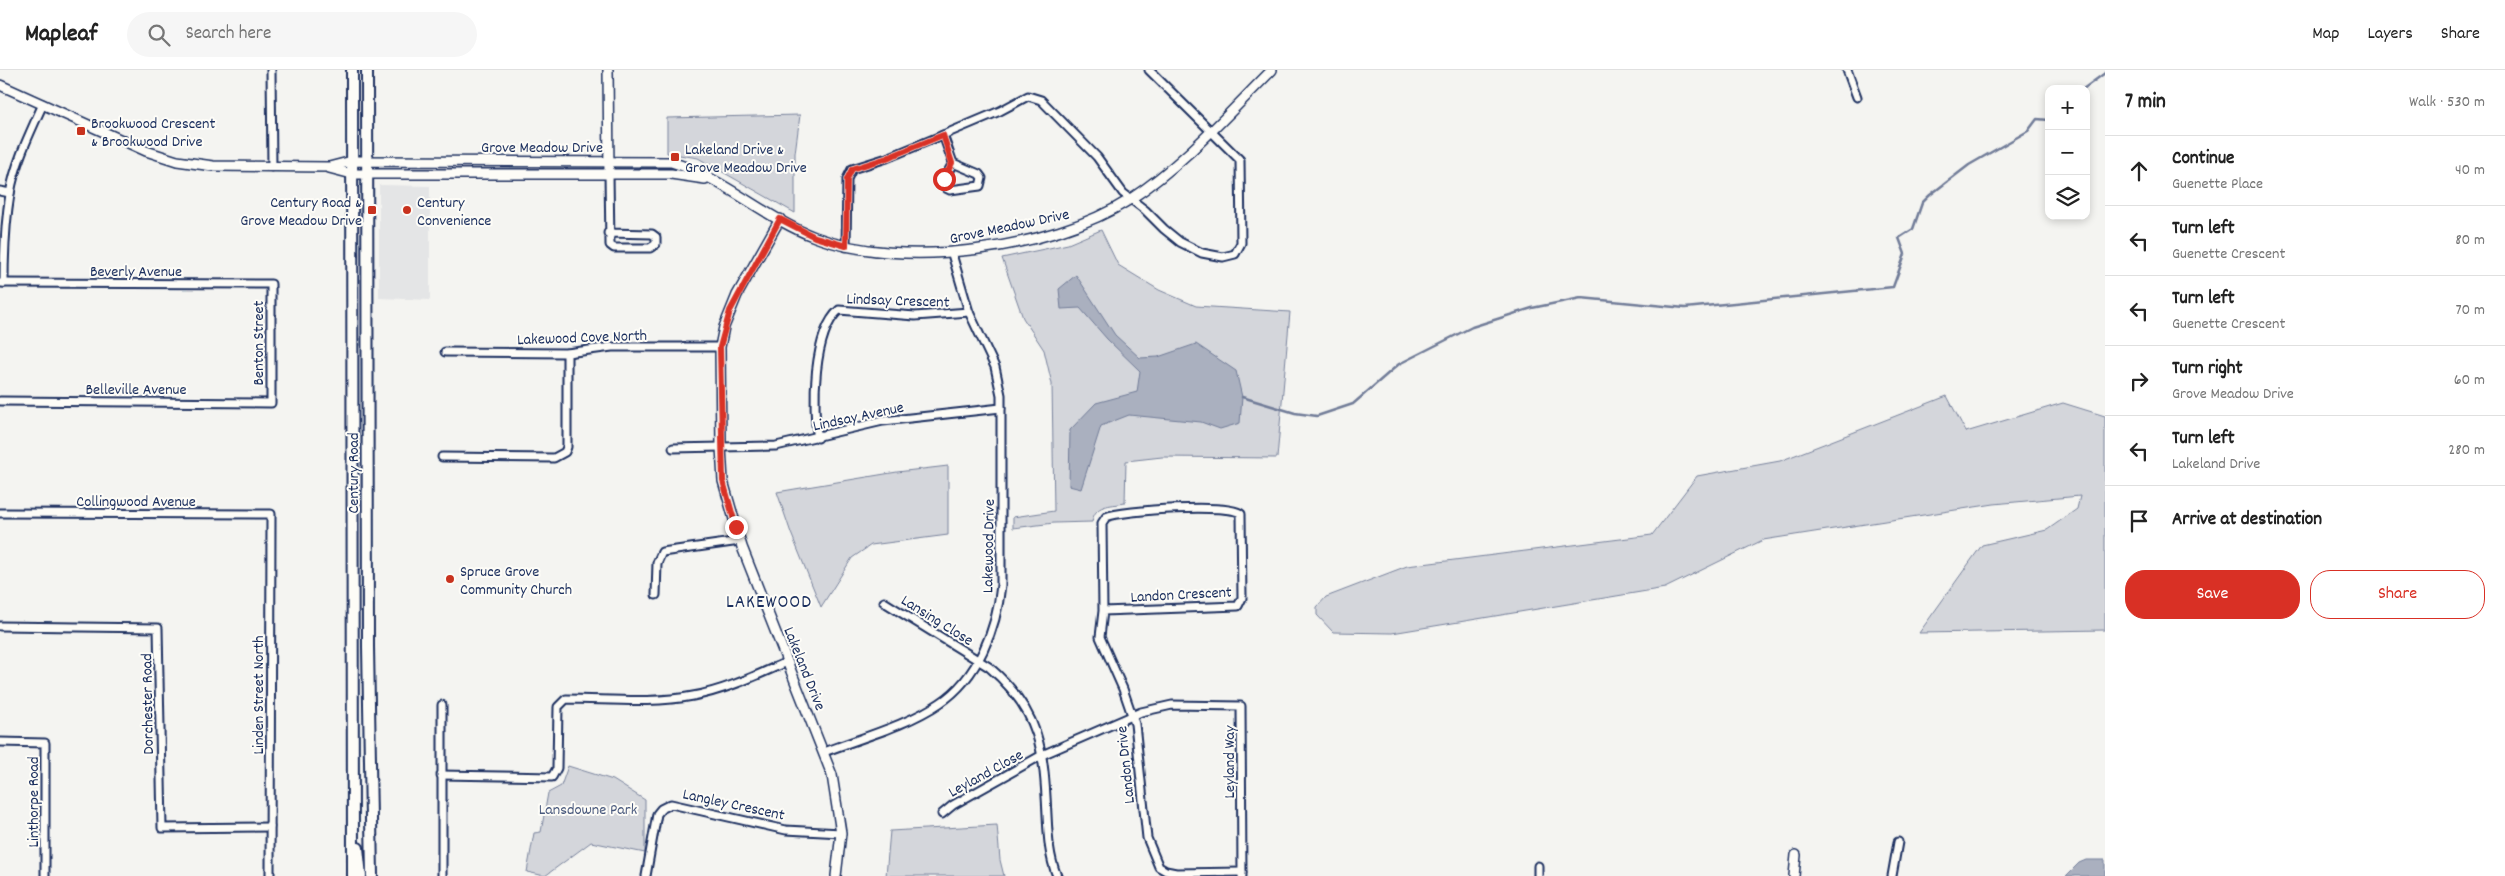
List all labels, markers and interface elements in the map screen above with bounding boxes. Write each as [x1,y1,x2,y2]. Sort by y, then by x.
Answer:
search box [127,12,477,57]
text: Mapleaf [25,18,97,52]
icon: search [145,21,173,49]
text: Search here [185,21,271,48]
text: Map [2312,22,2339,47]
text: Layers [2367,22,2413,47]
text: Share [2441,22,2480,47]
map controls [2045,85,2090,220]
button: + [2045,85,2090,130]
text: 7 min [2125,88,2166,118]
text: Walk · 530 m [2409,91,2485,114]
place label: Brookwood Crescent & Brookwood Drive [91,113,216,154]
marker: Brookwood Crescent & Brookwood Drive [75,125,87,137]
button: − [2045,130,2090,175]
street label: Grove Meadow Drive [481,137,603,160]
place label: Lakeland Drive & Grove Meadow Drive [685,139,807,180]
text: Continue [2172,146,2234,173]
marker: Lakeland Drive & Grove Meadow Drive [669,151,681,163]
icon: ahead [2125,157,2153,185]
text: 40 m [2455,159,2485,182]
route start [933,168,956,191]
text: Guenette Place [2172,173,2263,196]
button: layers [2045,175,2090,220]
place label: Century Road & Grove Meadow Drive [240,192,362,233]
place label: Century Convenience [417,192,491,233]
marker: Century Road & Grove Meadow Drive [366,204,378,216]
marker: Century Convenience [401,204,413,216]
street label: Grove Meadow Drive [948,204,1072,251]
text: Turn left [2172,216,2235,243]
icon: left [2125,227,2153,255]
text: 80 m [2455,229,2485,252]
text: Guenette Crescent [2172,243,2285,266]
street label: Beverly Avenue [90,261,182,284]
text: Turn left [2172,286,2235,313]
street label: Lindsay Crescent [846,288,950,315]
icon: left [2125,297,2153,325]
text: 70 m [2455,299,2485,322]
street label: Benton Street [248,300,271,385]
text: Guenette Crescent [2172,313,2285,336]
street label: Lakewood Cove North [517,325,647,352]
text: Turn right [2172,356,2243,383]
icon: right [2125,367,2153,395]
text: 60 m [2454,369,2485,392]
street label: Belleville Avenue [86,379,186,402]
text: Grove Meadow Drive [2172,383,2294,406]
street label: Lindsay Avenue [811,397,906,438]
text: Turn left [2172,426,2235,453]
street label: Century Road [343,432,366,514]
icon: left [2125,437,2153,465]
text: 280 m [2448,439,2485,462]
text: Lakeland Drive [2172,453,2260,476]
street label: Collingwood Avenue [76,491,196,514]
street label: Lakewood Drive [977,499,1002,593]
icon: arrive [2125,507,2153,535]
text: Arrive at destination [2172,507,2322,534]
route end [725,516,748,539]
place label: Spruce Grove Community Church [460,561,572,602]
button: Save [2125,570,2300,619]
button: Share [2310,570,2485,619]
marker: Spruce Grove Community Church [444,573,456,585]
street label: Landon Crescent [1130,581,1233,610]
district label: LAKEWOOD [726,590,812,617]
street label: Lansing Close [896,590,977,653]
street label: Lakeland Drive [776,624,831,714]
street label: Linden Street North [248,635,271,755]
street label: Dorchester Road [136,653,161,755]
street label: Landon Drive [1111,725,1142,805]
street label: Leyland Way [1219,725,1242,799]
street label: Leyland Close [945,744,1028,804]
street label: Linthorpe Road [23,756,46,848]
street label: Langley Crescent [680,783,787,828]
park label: Lansdowne Park [539,799,637,822]

